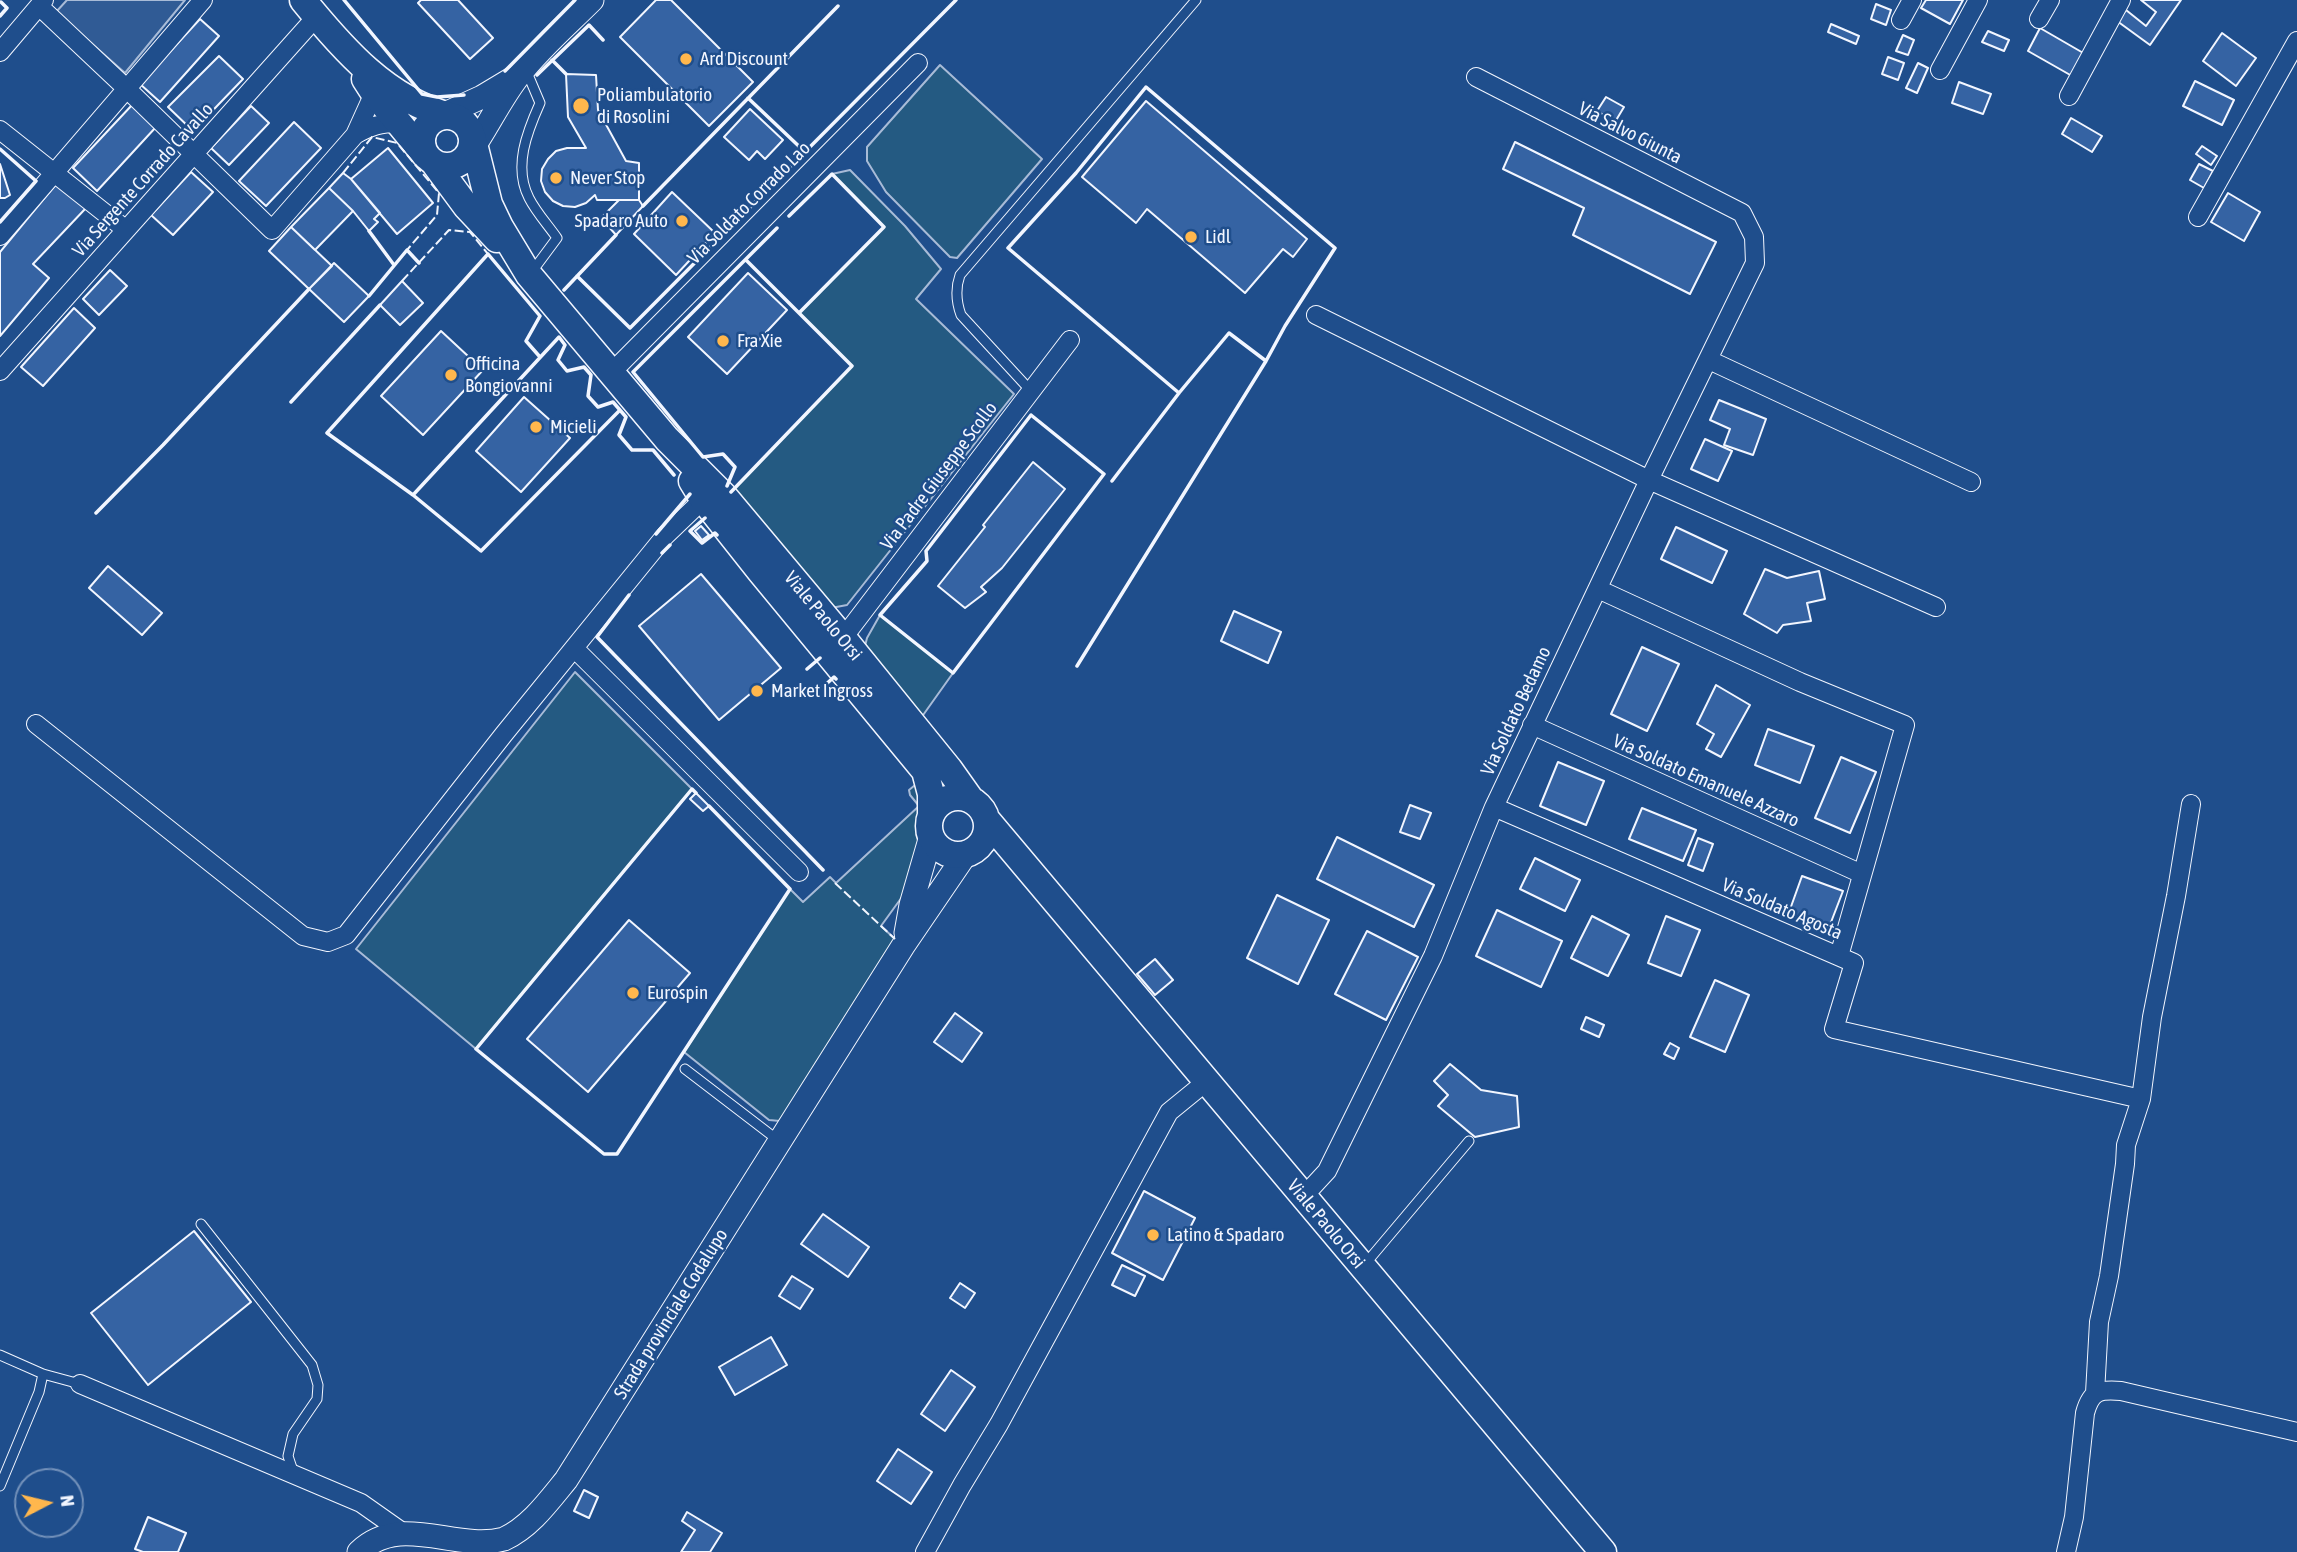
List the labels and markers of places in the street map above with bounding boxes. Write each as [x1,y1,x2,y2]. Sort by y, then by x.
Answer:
place label: Ard Discount [700,48,788,70]
marker: Ard Discount [678,51,694,67]
place label: Poliambulatorio di Rosolini [597,84,712,128]
marker: Poliambulatorio di Rosolini [571,96,591,116]
place label: Never Stop [570,167,645,189]
marker: Never Stop [548,170,564,186]
place label: Spadaro Auto [575,210,668,232]
marker: Spadaro Auto [674,213,690,229]
place label: Lidl [1205,226,1231,248]
marker: Lidl [1183,229,1199,245]
place label: Fra Xie [737,330,782,352]
marker: Fra Xie [715,333,731,349]
place label: Officina Bongiovanni [465,353,553,397]
marker: Officina Bongiovanni [443,367,459,383]
place label: Micieli [550,416,597,438]
marker: Micieli [528,419,544,435]
place label: Market Ingross [771,680,873,702]
marker: Market Ingross [749,683,765,699]
place label: Eurospin [647,982,708,1004]
marker: Eurospin [625,985,641,1001]
place label: Latino & Spadaro [1167,1224,1284,1246]
marker: Latino & Spadaro [1145,1227,1161,1243]

